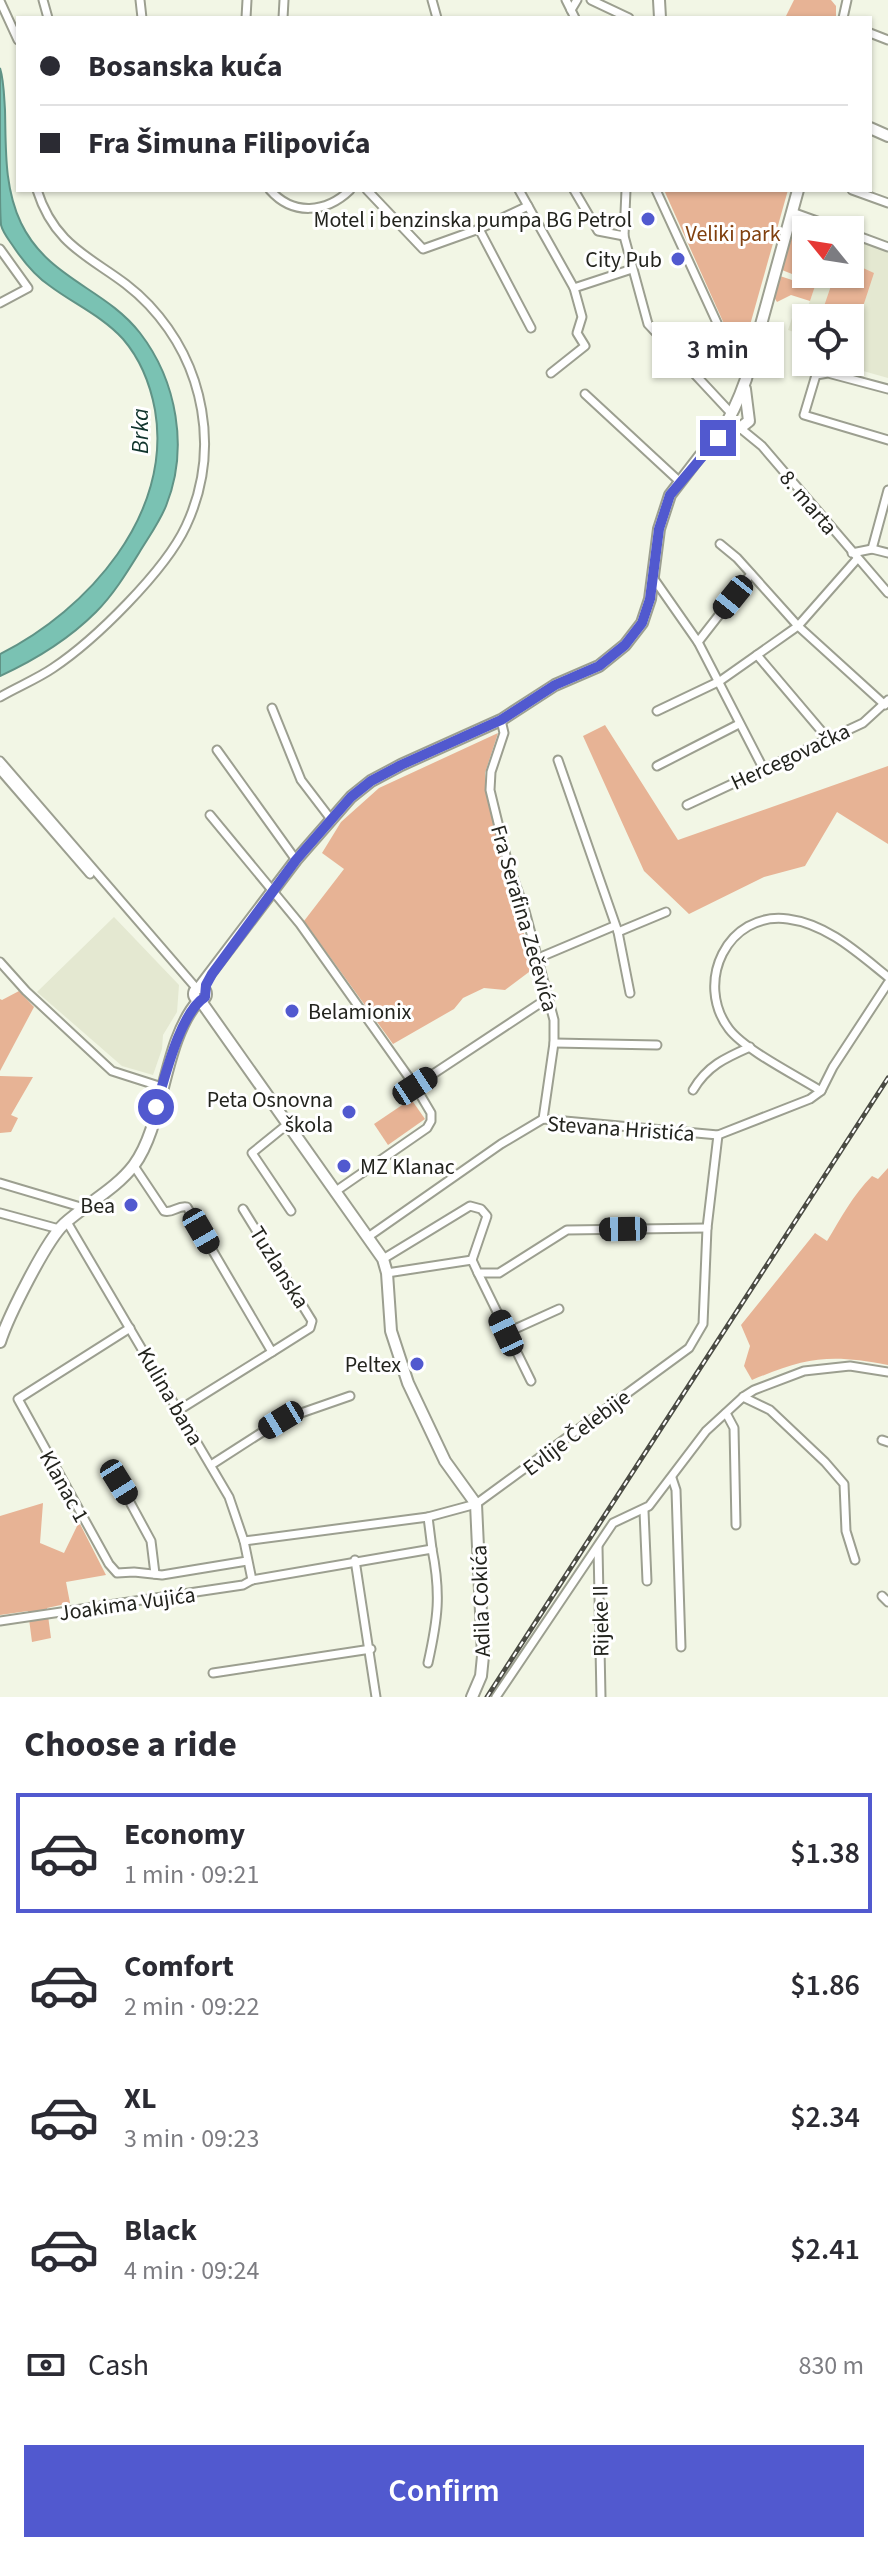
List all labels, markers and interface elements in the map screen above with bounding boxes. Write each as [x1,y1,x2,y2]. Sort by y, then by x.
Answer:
text: Bosanska kuća [88,45,283,88]
text: Fra Šimuna Filipovića [88,122,371,165]
place label: Motel i benzinska pumpa BG Petrol [314,204,632,236]
marker: Motel i benzinska pumpa BG Petrol [639,210,657,228]
north arrow [792,216,864,288]
map controls [792,216,864,376]
park label: Veliki park [685,218,781,250]
place label: City Pub [585,244,662,276]
marker: City Pub [669,250,687,268]
button: locate [792,304,864,376]
callout: 3 min [652,322,784,378]
text: 3 min [687,331,749,368]
water label: Brka [123,408,158,454]
route end [700,420,736,456]
street label: 8. marta [772,463,845,542]
car [709,571,757,623]
street label: Hercegovačka [726,715,855,799]
street label: Fra Serafina Zečevića [482,821,566,1015]
place label: Belamionix [308,996,412,1028]
marker: Belamionix [283,1002,301,1020]
car [388,1063,442,1109]
place label: Peta Osnovna škola [207,1084,333,1141]
route start [138,1089,174,1125]
marker: Peta Osnovna škola [340,1103,358,1121]
street label: Stevana Hristića [546,1108,696,1150]
place label: MZ Klanac [360,1151,455,1183]
marker: MZ Klanac [335,1157,353,1175]
place label: Bea [80,1190,115,1222]
marker: Bea [122,1196,140,1214]
car [179,1204,223,1258]
car [599,1217,647,1241]
street label: Tuzlanska [241,1220,317,1315]
car [485,1306,527,1360]
street label: Kulina bana [129,1341,211,1452]
place label: Peltex [345,1349,401,1381]
marker: Peltex [408,1355,426,1373]
street label: Evlije Čelebije [516,1382,637,1484]
car [254,1397,308,1443]
street label: Klanac 1 [31,1445,97,1528]
car [96,1455,142,1509]
street label: Adila Cokića [463,1544,499,1658]
street label: Joakima Vujića [57,1579,198,1629]
street label: Rijeke II [584,1585,618,1657]
text: Choose a ride [24,1719,237,1770]
text: Economy [124,1813,245,1856]
icon: car [28,1817,100,1889]
text: $1.38 [790,1832,860,1875]
text: 1 min · 09:21 [124,1856,259,1893]
text: Comfort [124,1945,234,1988]
icon: car [28,1949,100,2021]
text: $1.86 [790,1964,860,2007]
text: 2 min · 09:22 [124,1988,259,2025]
text: XL [124,2077,157,2120]
icon: car [28,2081,100,2153]
text: $2.34 [790,2096,860,2139]
text: 3 min · 09:23 [124,2120,259,2157]
text: Black [124,2209,197,2252]
icon: car [28,2213,100,2285]
text: $2.41 [790,2228,860,2271]
text: 4 min · 09:24 [124,2252,259,2289]
icon: cash [24,2343,68,2387]
text: Cash [88,2344,149,2387]
text: 830 m [798,2347,864,2384]
button: Confirm [24,2445,864,2537]

